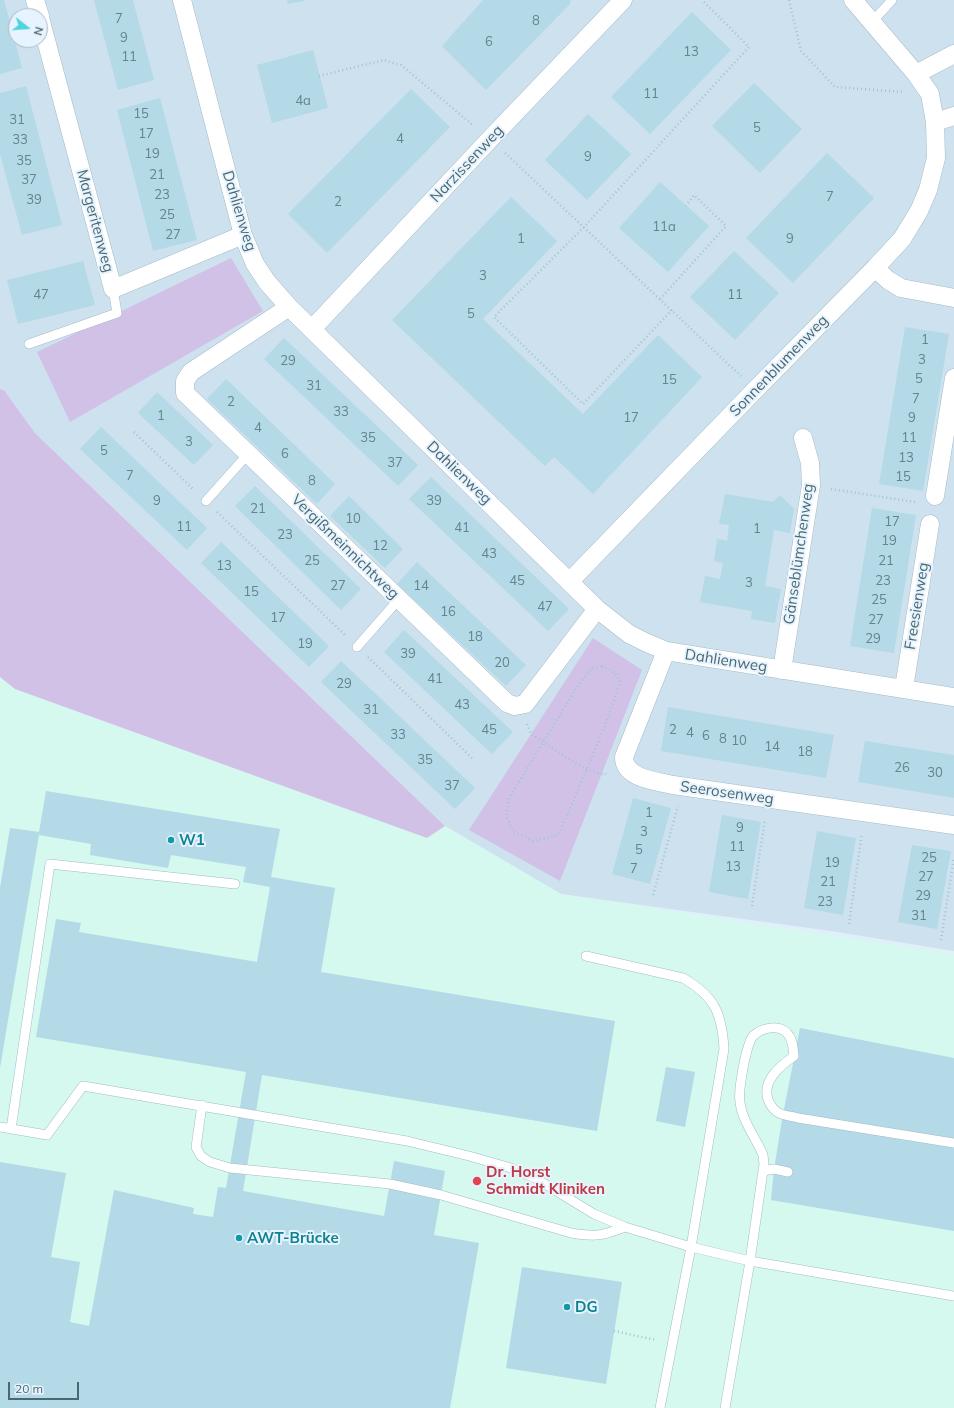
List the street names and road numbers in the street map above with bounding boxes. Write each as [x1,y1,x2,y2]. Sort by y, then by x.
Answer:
street label: Narzissenweg [427,122,507,206]
street label: Margeritenweg [73,168,117,274]
street label: Dahlienweg [218,169,260,253]
street label: Sonnenblumenweg [726,312,832,420]
street label: Dahlienweg [423,438,495,508]
street label: Gänseblümchenweg [780,482,818,626]
street label: Vergißmeinnichtweg [287,491,403,603]
street label: Freesienweg [901,561,933,651]
street label: Dahlienweg [684,646,768,676]
street label: Seerosenweg [679,778,775,808]

